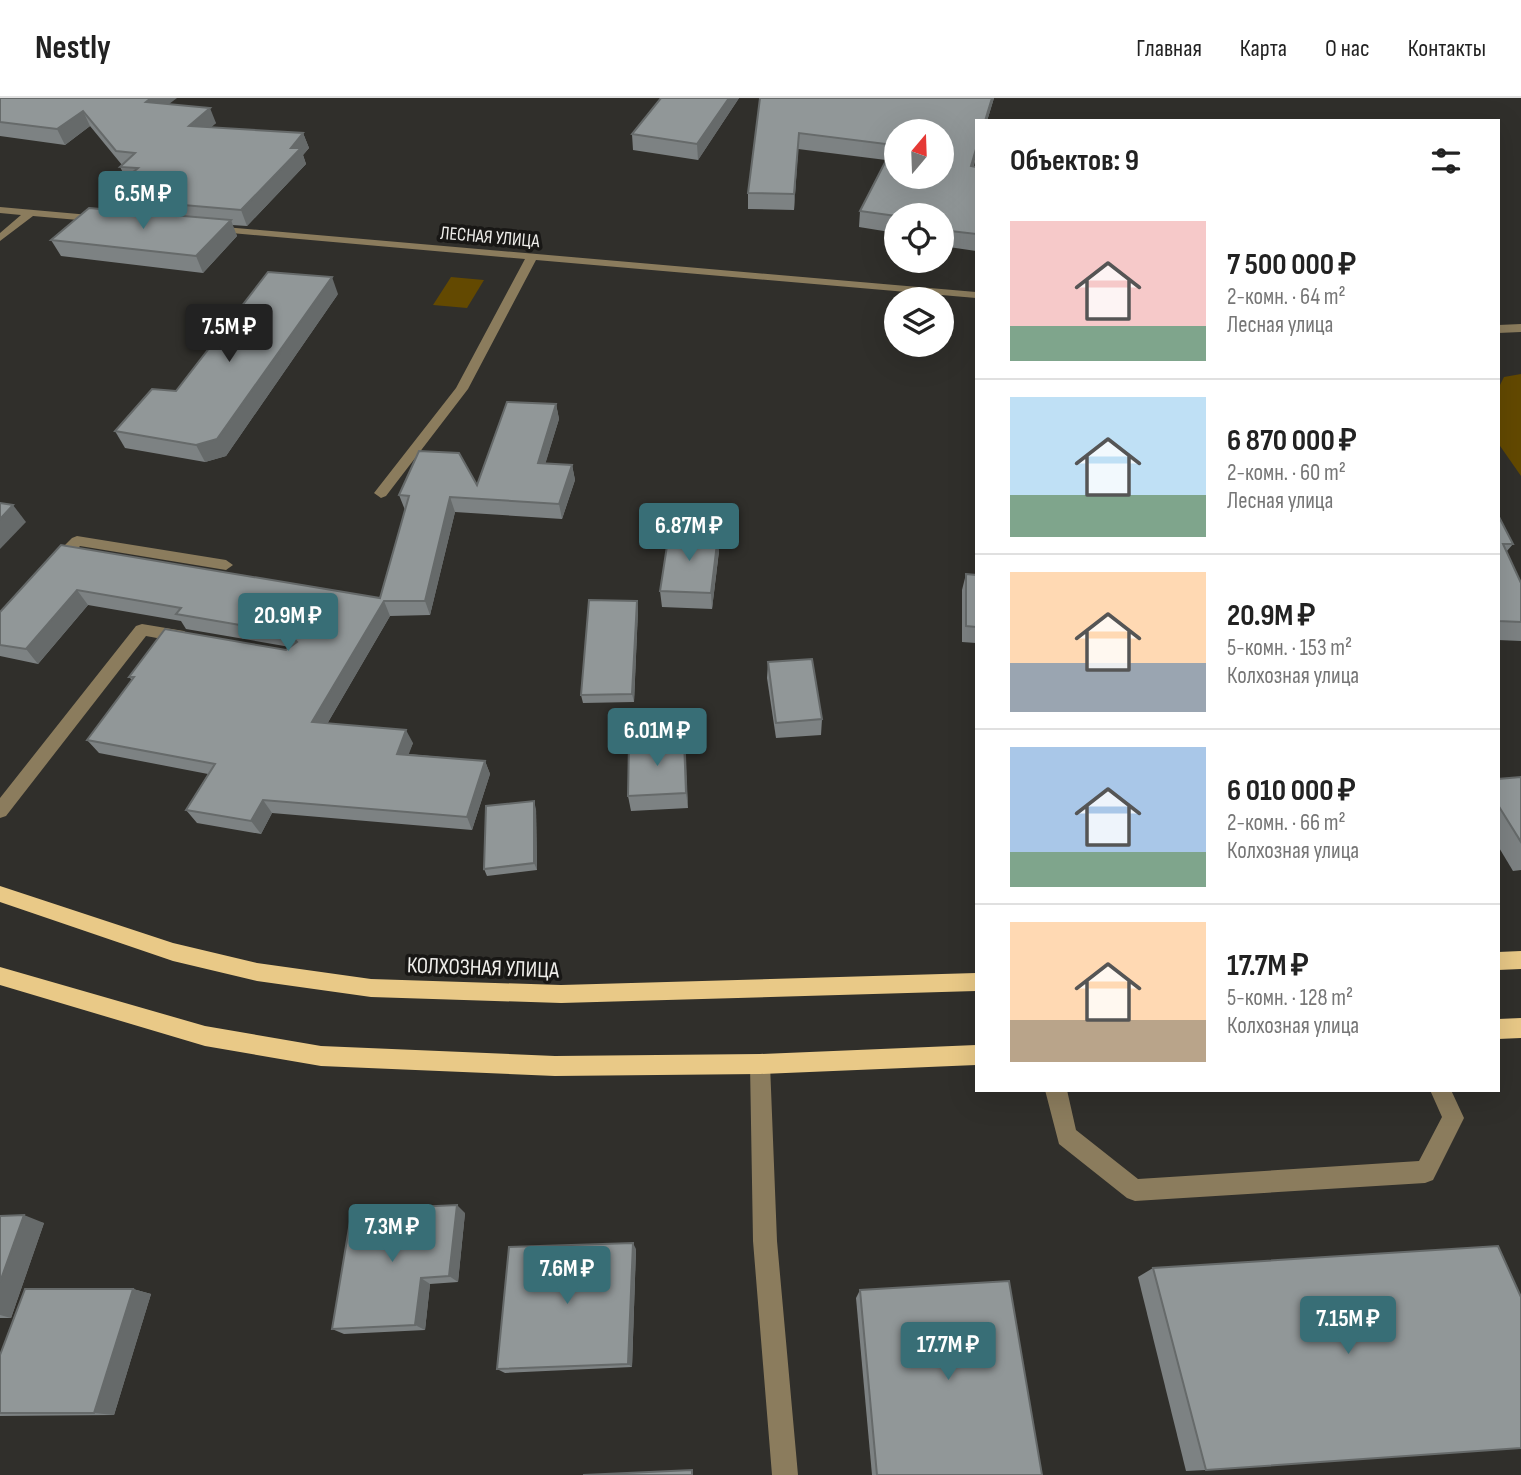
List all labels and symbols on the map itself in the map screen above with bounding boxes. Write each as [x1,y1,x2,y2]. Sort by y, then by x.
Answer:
north arrow [884,119,954,189]
pin: 6.5M ₽ [86,172,200,231]
street label: ЛЕСНАЯ УЛИЦА [439,222,541,253]
pin: 7.5M ₽ [172,304,286,364]
pin: 6.87M ₽ [624,504,754,563]
pin: 20.9M ₽ [223,594,353,653]
pin: 6.01M ₽ [592,708,722,768]
street label: КОЛХОЗНАЯ УЛИЦА [406,951,560,985]
pin: 7.3M ₽ [335,1204,449,1264]
pin: 7.6M ₽ [510,1246,624,1306]
pin: 7.15M ₽ [1283,1296,1413,1356]
pin: 17.7M ₽ [883,1322,1013,1382]

